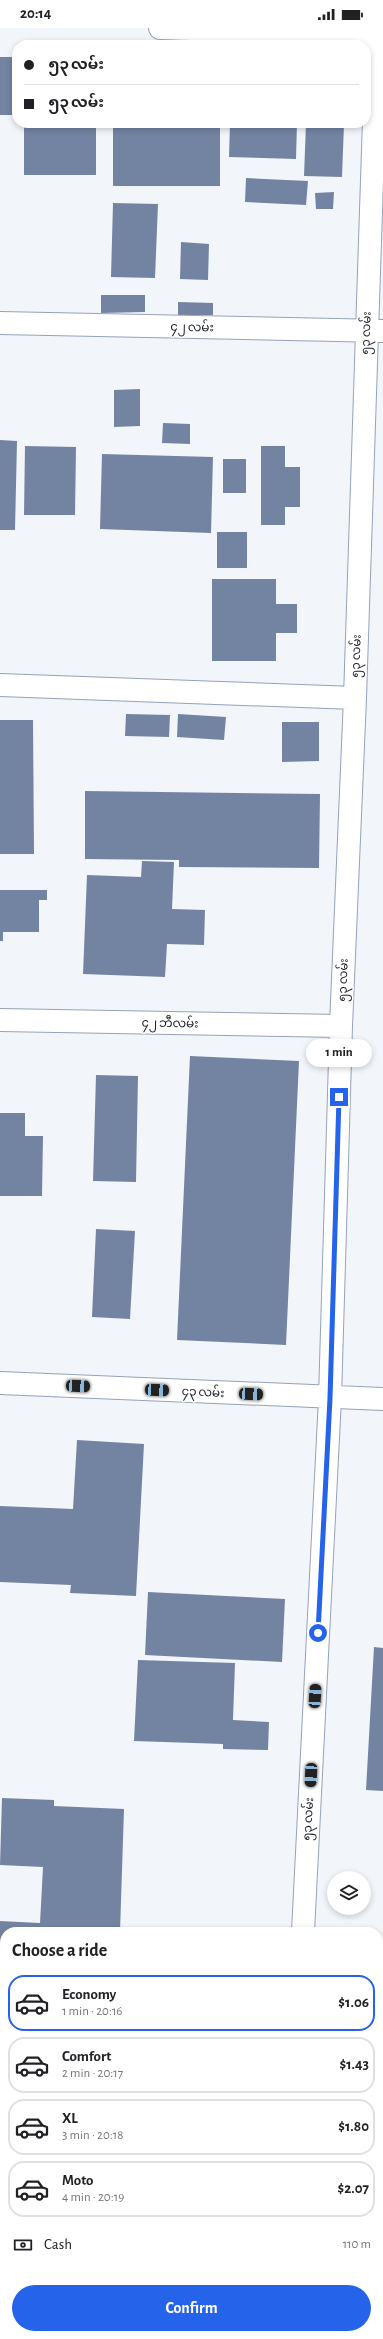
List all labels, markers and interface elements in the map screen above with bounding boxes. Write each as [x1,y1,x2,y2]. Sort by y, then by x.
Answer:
text: 20:14 [20,6,51,21]
text: ၅၃ လမ်း [48,57,104,72]
text: ၅၃ လမ်း [48,95,104,110]
street label: ၅၃ လမ်း [356,311,377,355]
street label: ၄၂ လမ်း [170,318,214,337]
street label: ၅၃ လမ်း [346,634,367,678]
street label: ၅၃ လမ်း [333,958,354,1002]
street label: ၄၂ ဘီလမ်း [141,1014,199,1033]
callout: 1 min [306,1039,372,1067]
text: 1 min [325,1046,353,1059]
route end [330,1088,348,1106]
car [66,1379,90,1393]
street label: ၄၃ လမ်း [181,1382,225,1403]
car [145,1383,169,1397]
car [239,1387,263,1401]
route start [309,1624,327,1642]
car [308,1684,322,1708]
car [304,1763,318,1787]
street label: ၅၃ လမ်း [298,1797,319,1841]
map controls [327,1871,371,1915]
button: layers [327,1871,371,1915]
text: Choose a ride [12,1942,107,1960]
icon: car [14,1985,50,2021]
text: Economy [62,1987,116,2002]
text: $1.06 [338,1995,369,2010]
text: 1 min · 20:16 [62,2005,122,2018]
icon: car [14,2047,50,2083]
text: Comfort [62,2049,111,2064]
text: $1.43 [339,2057,369,2072]
text: 2 min · 20:17 [62,2067,123,2080]
icon: car [14,2109,50,2145]
text: XL [62,2111,78,2126]
text: $1.80 [338,2119,369,2134]
text: 3 min · 20:18 [62,2129,123,2142]
icon: car [14,2171,50,2207]
text: Moto [62,2173,94,2188]
text: $2.07 [337,2181,369,2196]
text: 4 min · 20:19 [62,2191,124,2204]
icon: cash [12,2234,34,2256]
text: Cash [44,2237,72,2252]
text: 110 m [343,2238,371,2251]
button: Confirm [12,2285,371,2331]

